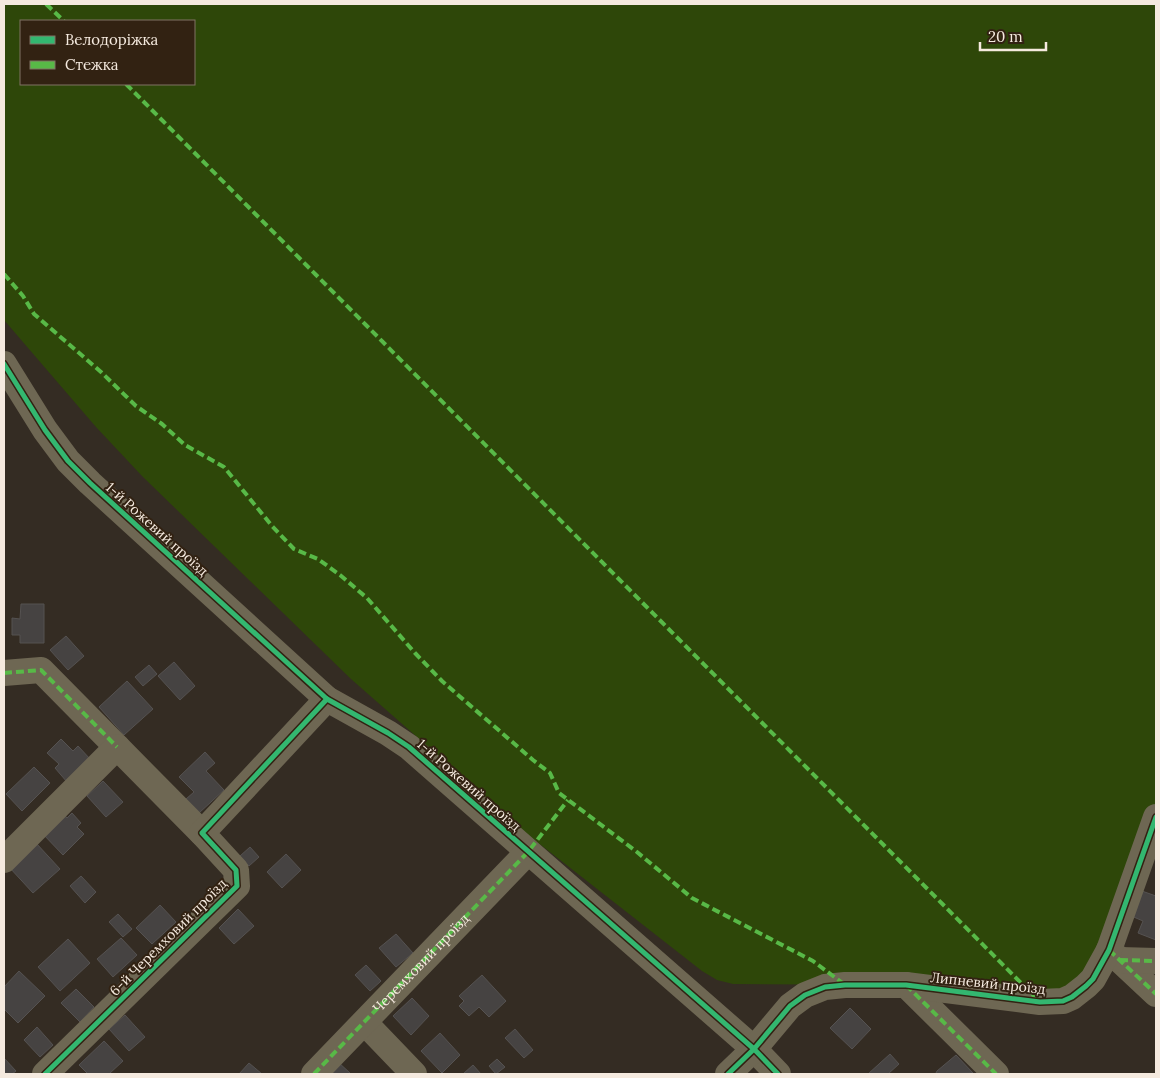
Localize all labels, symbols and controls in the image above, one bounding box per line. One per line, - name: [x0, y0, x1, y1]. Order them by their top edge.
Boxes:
- legend: [20, 20, 195, 85]
- scale bar: [980, 20, 1046, 52]
- text: 20 m: [988, 27, 1023, 46]
- text: Велодоріжка: [65, 30, 159, 49]
- text: Стежка: [65, 55, 119, 74]
- street label: 1-й Рожевий проїзд: [102, 478, 212, 580]
- street label: 1-й Рожевий проїзд: [413, 735, 525, 835]
- street label: 6-й Черемховий проїзд: [106, 875, 230, 999]
- street label: Черемховий проїзд: [369, 910, 473, 1017]
- street label: Липневий проїзд: [930, 968, 1046, 998]

